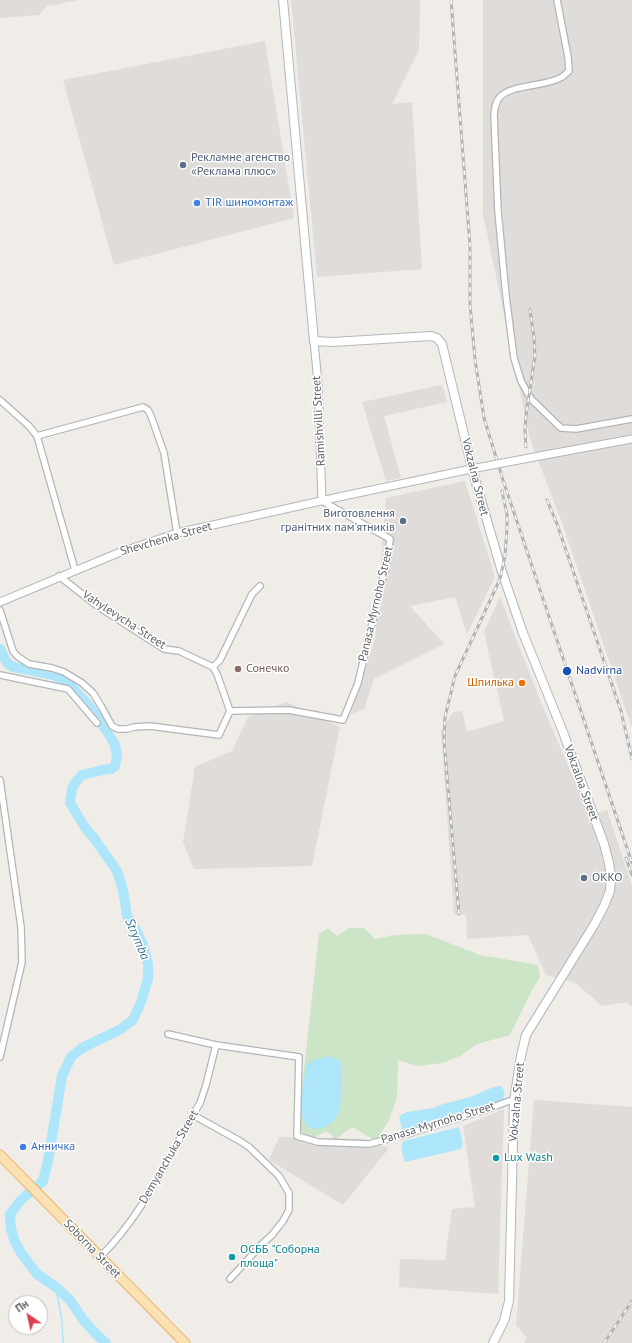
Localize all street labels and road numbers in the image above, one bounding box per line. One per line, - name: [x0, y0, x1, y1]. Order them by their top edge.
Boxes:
- street label: Ramishvilli Street: [309, 375, 329, 467]
- street label: Vokzalna Street: [458, 437, 492, 517]
- street label: Shevchenka Street: [119, 519, 213, 559]
- street label: Panasa Myrnoho Street: [356, 545, 396, 663]
- street label: Vahylevycha Street: [80, 588, 168, 652]
- street label: Vokzalna Street: [561, 743, 601, 823]
- street label: Vokzalna Street: [506, 1062, 528, 1142]
- street label: Panasa Myrnoho Street: [379, 1099, 497, 1147]
- street label: Demyanchuka Street: [136, 1108, 202, 1206]
- street label: Soborna Street: [60, 1217, 124, 1281]

